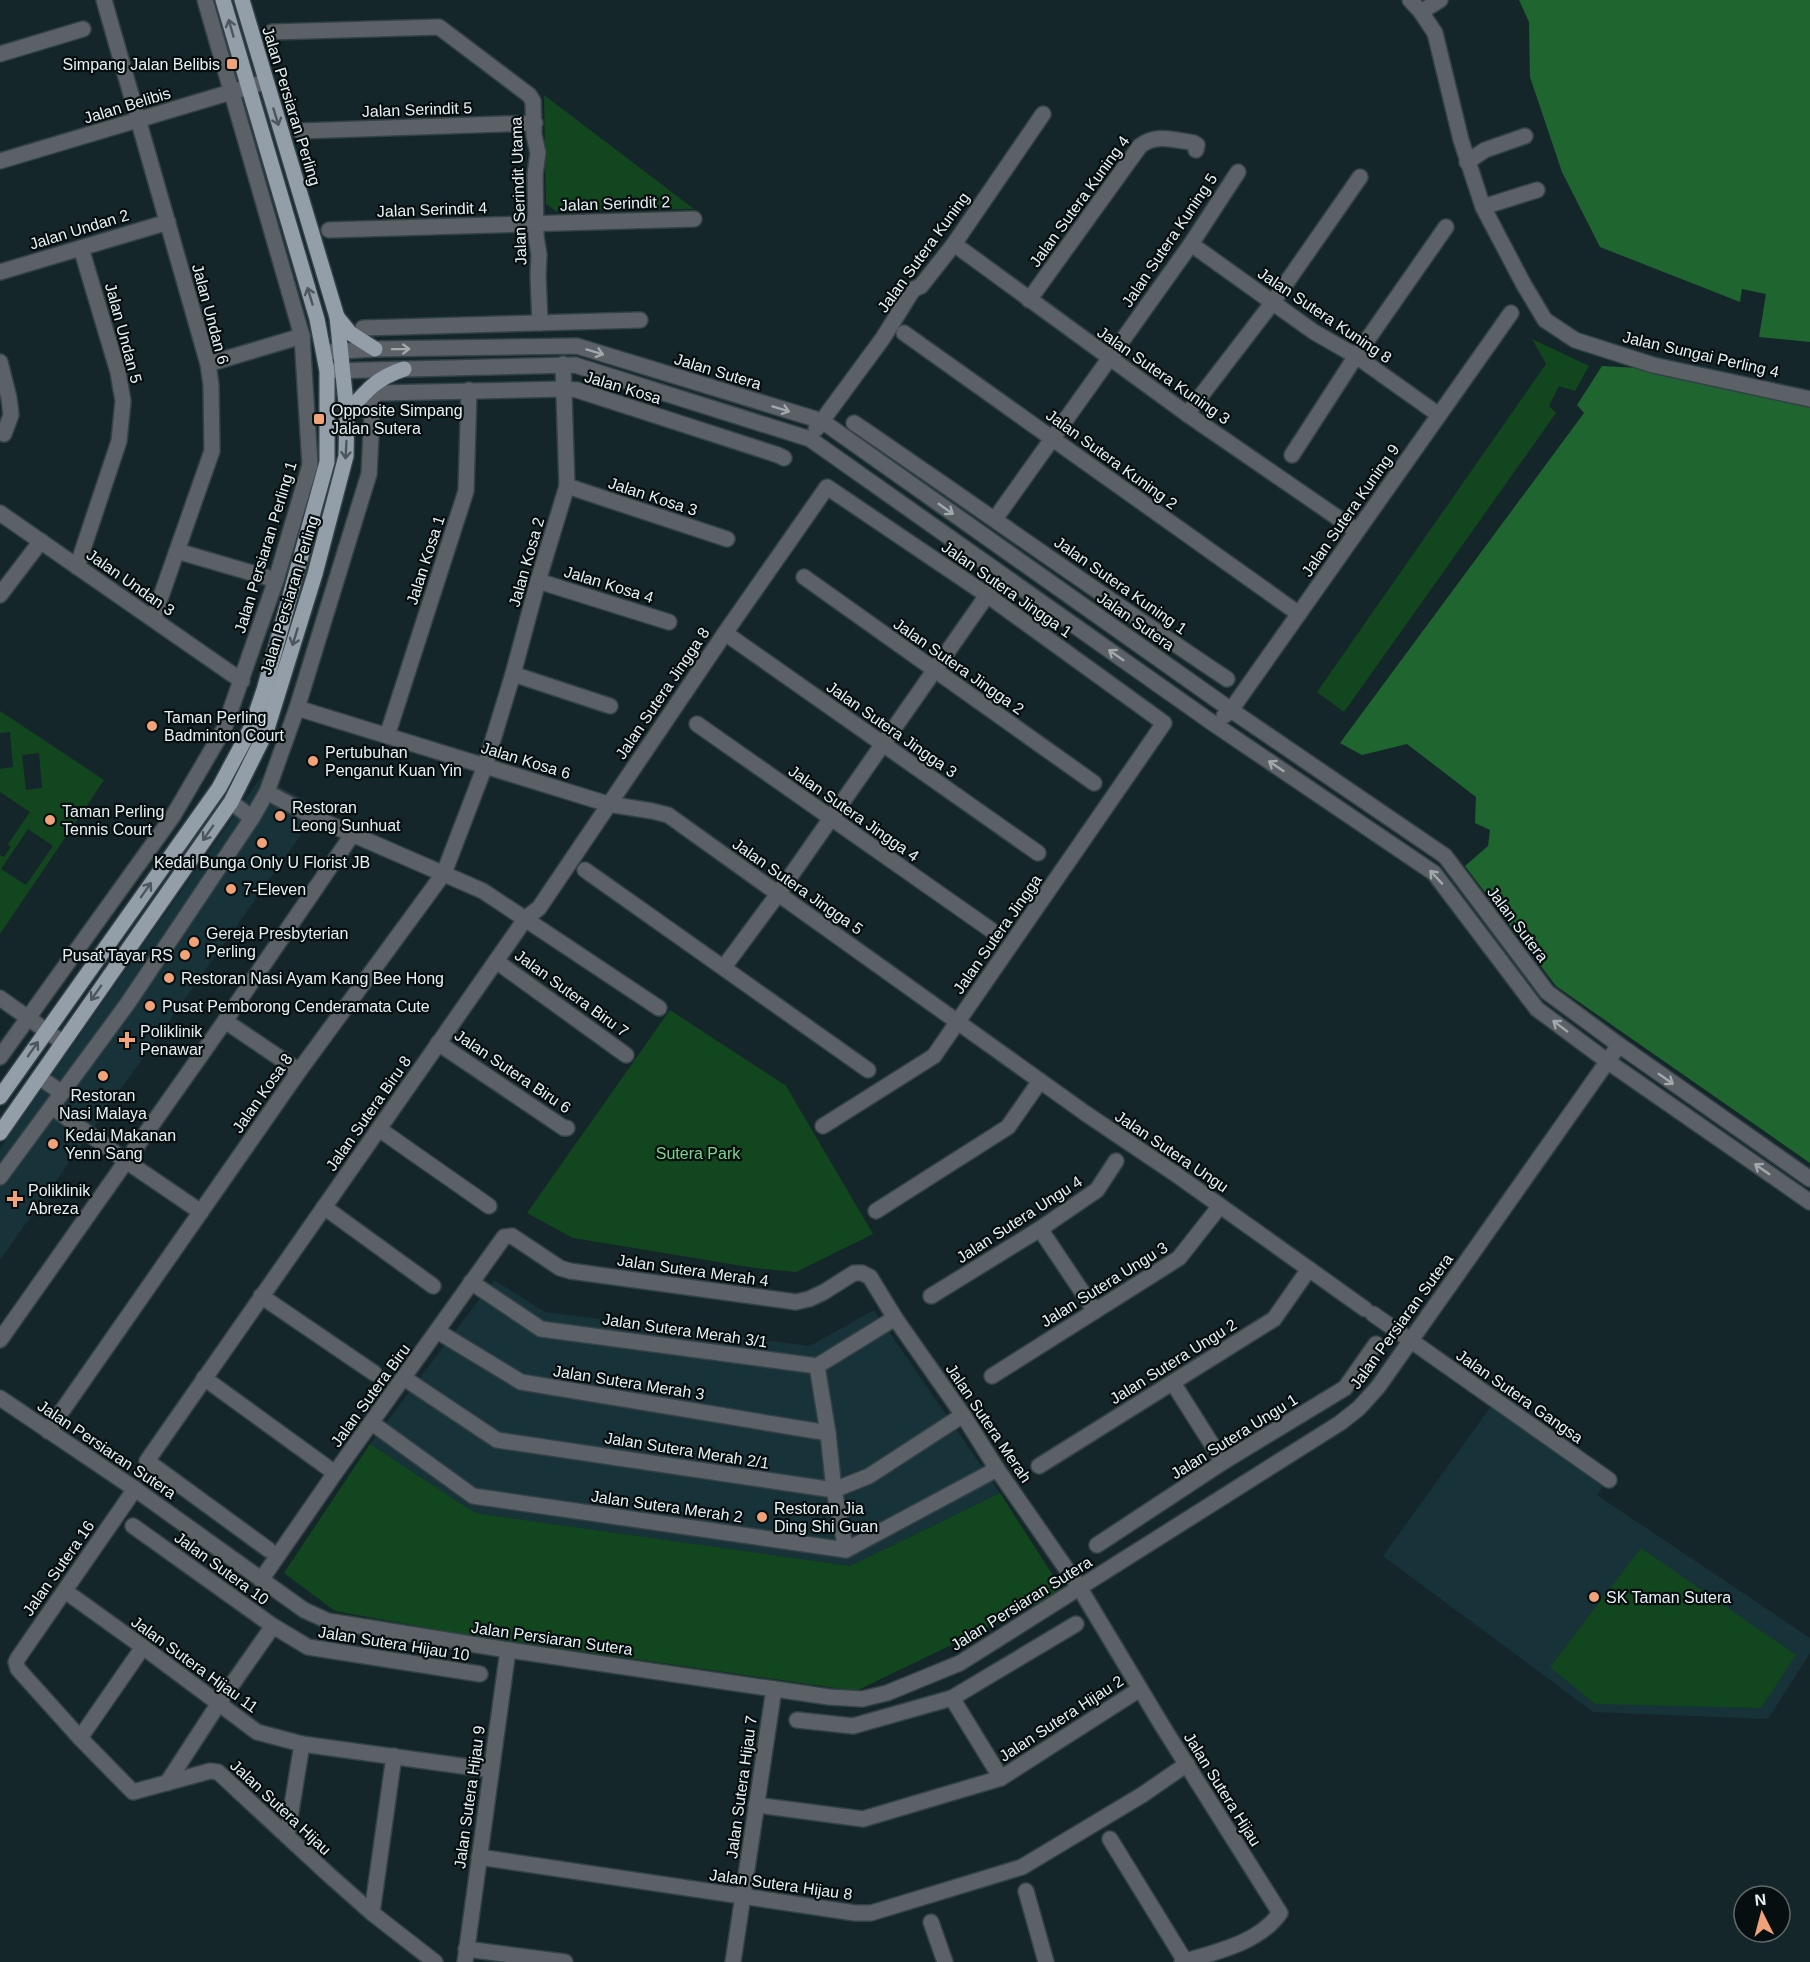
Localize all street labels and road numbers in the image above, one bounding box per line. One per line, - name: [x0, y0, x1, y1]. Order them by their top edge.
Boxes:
- street label: Jalan Persiaran Perling: [259, 25, 324, 188]
- street label: Jalan Belibis: [82, 84, 173, 127]
- street label: Jalan Serindit 5: [362, 99, 473, 120]
- street label: Jalan Serindit Utama: [507, 116, 530, 265]
- street label: Jalan Sutera Kuning 4: [1026, 133, 1133, 270]
- street label: Jalan Sutera Kuning 5: [1118, 170, 1221, 310]
- street label: Jalan Sutera Kuning: [874, 189, 973, 316]
- street label: Jalan Serindit 2: [560, 193, 671, 214]
- street label: Jalan Serindit 4: [377, 199, 488, 220]
- street label: Jalan Undan 2: [27, 206, 131, 253]
- street label: Jalan Undan 6: [189, 262, 232, 366]
- street label: Jalan Sutera Kuning 8: [1255, 264, 1395, 367]
- street label: Jalan Undan 5: [102, 281, 145, 385]
- street label: Jalan Sutera Kuning 3: [1094, 323, 1233, 428]
- street label: Jalan Sungai Perling 4: [1621, 328, 1781, 381]
- street label: Jalan Sutera: [672, 350, 763, 393]
- street label: Jalan Kosa: [583, 368, 663, 407]
- street label: Jalan Sutera Kuning 2: [1043, 406, 1180, 513]
- street label: Jalan Sutera Kuning 9: [1298, 441, 1403, 580]
- street label: Jalan Persiaran Perling 1: [230, 459, 300, 635]
- street label: Jalan Kosa 3: [606, 474, 700, 519]
- street label: Jalan Persiaran Perling: [256, 513, 322, 677]
- street label: Jalan Kosa 1: [403, 513, 448, 607]
- street label: Jalan Kosa 2: [506, 515, 547, 609]
- street label: Jalan Sutera Kuning 1: [1051, 532, 1191, 638]
- street label: Jalan Sutera Jingga 1: [938, 538, 1075, 641]
- street label: Jalan Undan 3: [84, 546, 178, 619]
- street label: Jalan Kosa 4: [562, 563, 656, 606]
- street label: Jalan Sutera: [1094, 587, 1178, 655]
- street label: Jalan Sutera Jingga 2: [890, 615, 1027, 718]
- street label: Jalan Sutera Jingga 8: [612, 624, 713, 762]
- street label: Jalan Sutera Jingga 3: [823, 678, 960, 781]
- street label: Jalan Kosa 6: [479, 739, 573, 782]
- street label: Jalan Sutera Jingga 4: [785, 762, 922, 865]
- street label: Jalan Sutera Jingga 5: [729, 835, 866, 938]
- street label: Jalan Sutera Jingga: [950, 871, 1045, 997]
- street label: Jalan Sutera: [1484, 883, 1551, 965]
- street label: Jalan Sutera Biru 7: [512, 947, 632, 1040]
- street label: Jalan Sutera Biru 6: [452, 1026, 574, 1117]
- street label: Jalan Kosa 8: [229, 1050, 296, 1136]
- street label: Jalan Sutera Biru 8: [322, 1053, 414, 1174]
- street label: Jalan Sutera Ungu: [1112, 1107, 1231, 1196]
- street label: Jalan Sutera Ungu 4: [953, 1173, 1085, 1266]
- street label: Jalan Sutera Ungu 3: [1038, 1239, 1171, 1330]
- street label: Jalan Persiaran Sutera: [1347, 1250, 1456, 1392]
- street label: Jalan Sutera Merah 4: [616, 1251, 770, 1290]
- street label: Jalan Sutera Merah 3/1: [601, 1311, 769, 1350]
- street label: Jalan Sutera Ungu 2: [1107, 1316, 1240, 1407]
- street label: Jalan Sutera Biru: [327, 1341, 413, 1450]
- street label: Jalan Sutera Gangsa: [1453, 1346, 1586, 1447]
- street label: Jalan Sutera Merah: [942, 1361, 1035, 1486]
- street label: Jalan Sutera Merah 3: [552, 1362, 706, 1403]
- street label: Jalan Sutera Ungu 1: [1168, 1391, 1301, 1482]
- street label: Jalan Persiaran Sutera: [34, 1397, 179, 1502]
- street label: Jalan Sutera Merah 2/1: [603, 1429, 770, 1472]
- street label: Jalan Sutera Merah 2: [590, 1487, 744, 1526]
- street label: Jalan Sutera 16: [19, 1517, 98, 1619]
- street label: Jalan Sutera 10: [171, 1529, 272, 1608]
- street label: Jalan Persiaran Sutera: [948, 1553, 1095, 1654]
- street label: Jalan Sutera Hijau 11: [128, 1613, 261, 1716]
- street label: Jalan Persiaran Sutera: [470, 1619, 634, 1658]
- street label: Jalan Sutera Hijau 10: [317, 1623, 471, 1664]
- street label: Jalan Sutera Hijau 2: [996, 1672, 1126, 1765]
- street label: Jalan Sutera Hijau 7: [723, 1714, 760, 1860]
- street label: Jalan Sutera Hijau 9: [451, 1724, 488, 1870]
- street label: Jalan Sutera Hijau: [1181, 1729, 1264, 1849]
- street label: Jalan Sutera Hijau: [227, 1757, 334, 1858]
- street label: Jalan Sutera Hijau 8: [708, 1866, 854, 1903]

